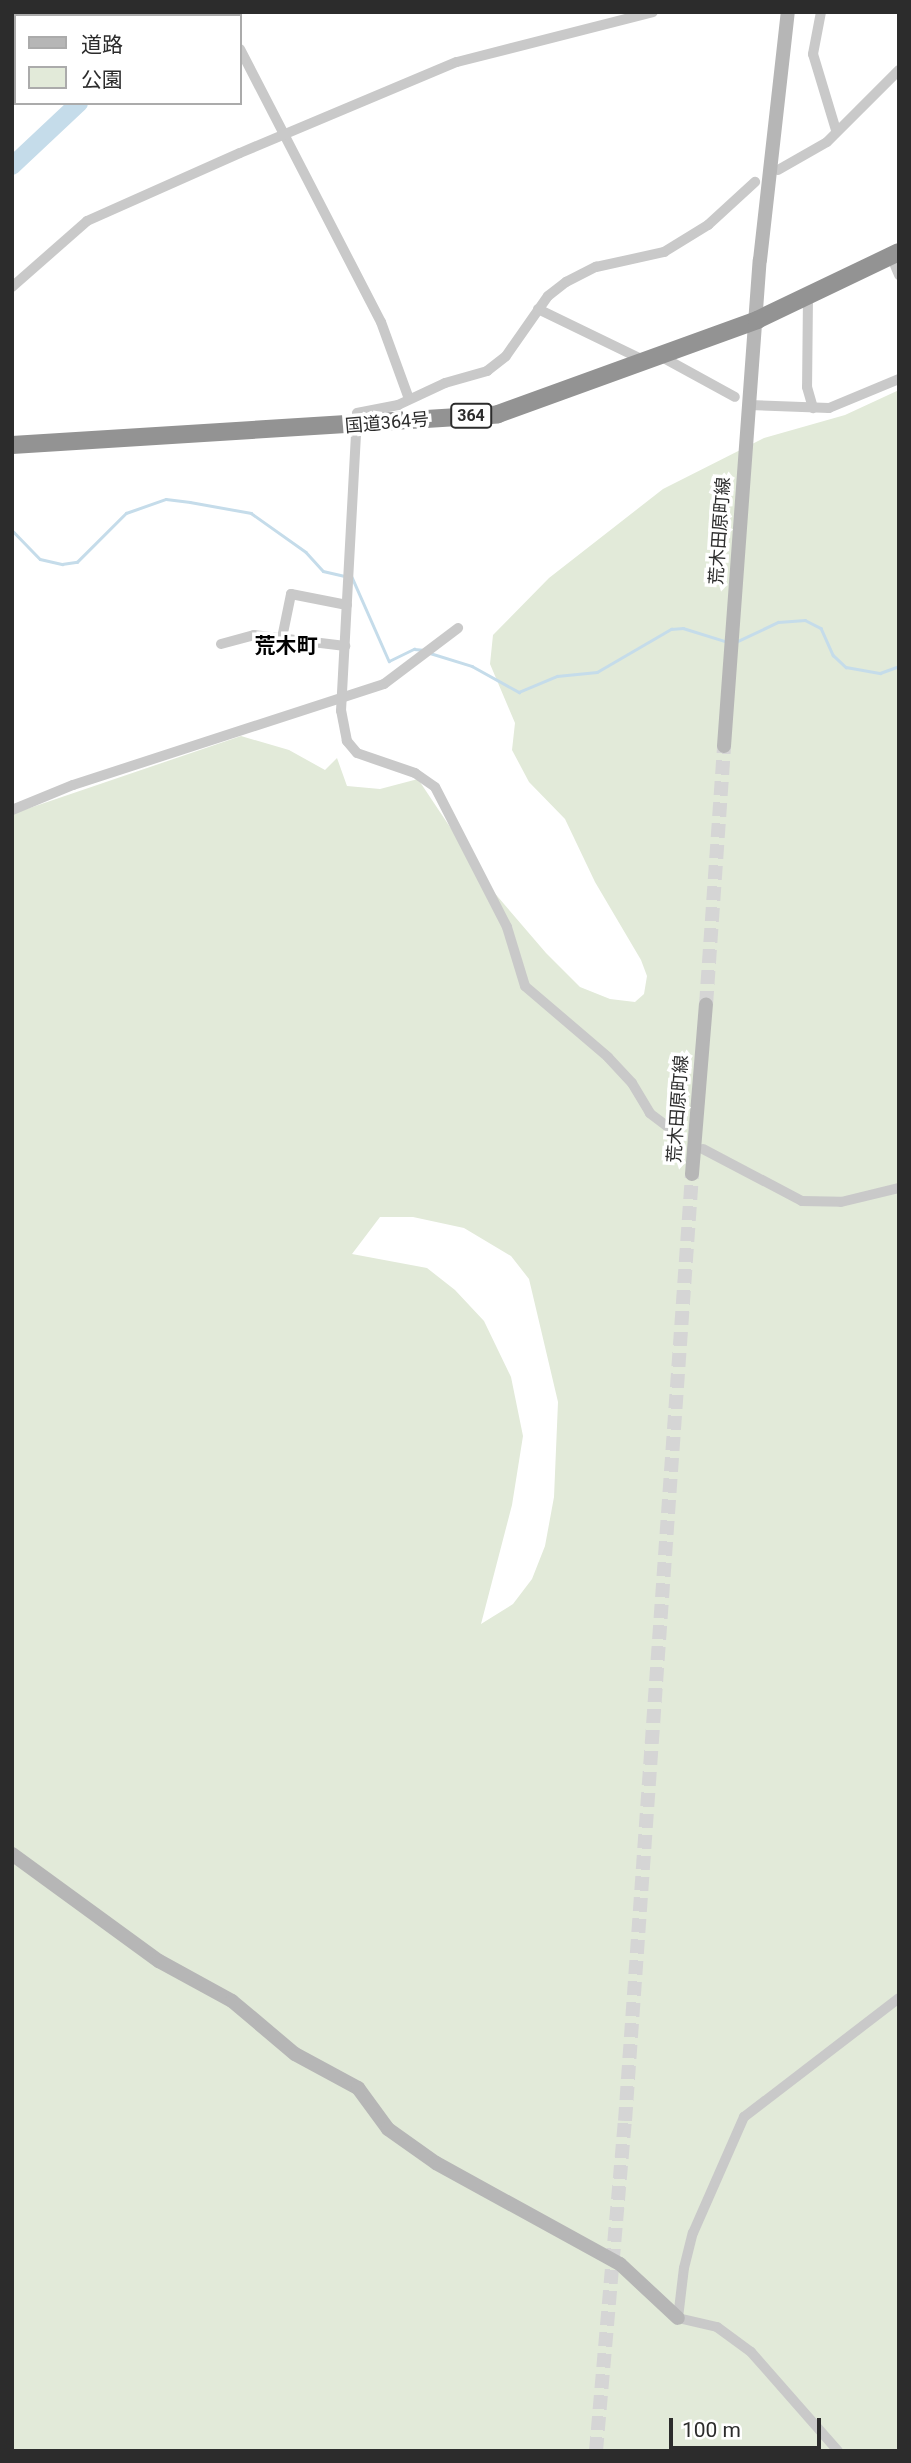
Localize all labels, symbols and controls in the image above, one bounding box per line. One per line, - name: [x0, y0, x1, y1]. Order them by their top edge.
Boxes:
- legend: [14, 14, 242, 105]
- text: 道路: [81, 33, 123, 57]
- text: 公園: [81, 68, 123, 92]
- road number: 364: [450, 404, 492, 428]
- street label: 国道364号: [344, 409, 430, 437]
- street label: 荒木田原町線: [705, 476, 735, 586]
- district label: 荒木町: [255, 633, 317, 659]
- street label: 荒木田原町線: [663, 1054, 693, 1164]
- scale bar: [673, 2404, 825, 2448]
- text: 100 m: [682, 2418, 741, 2442]

